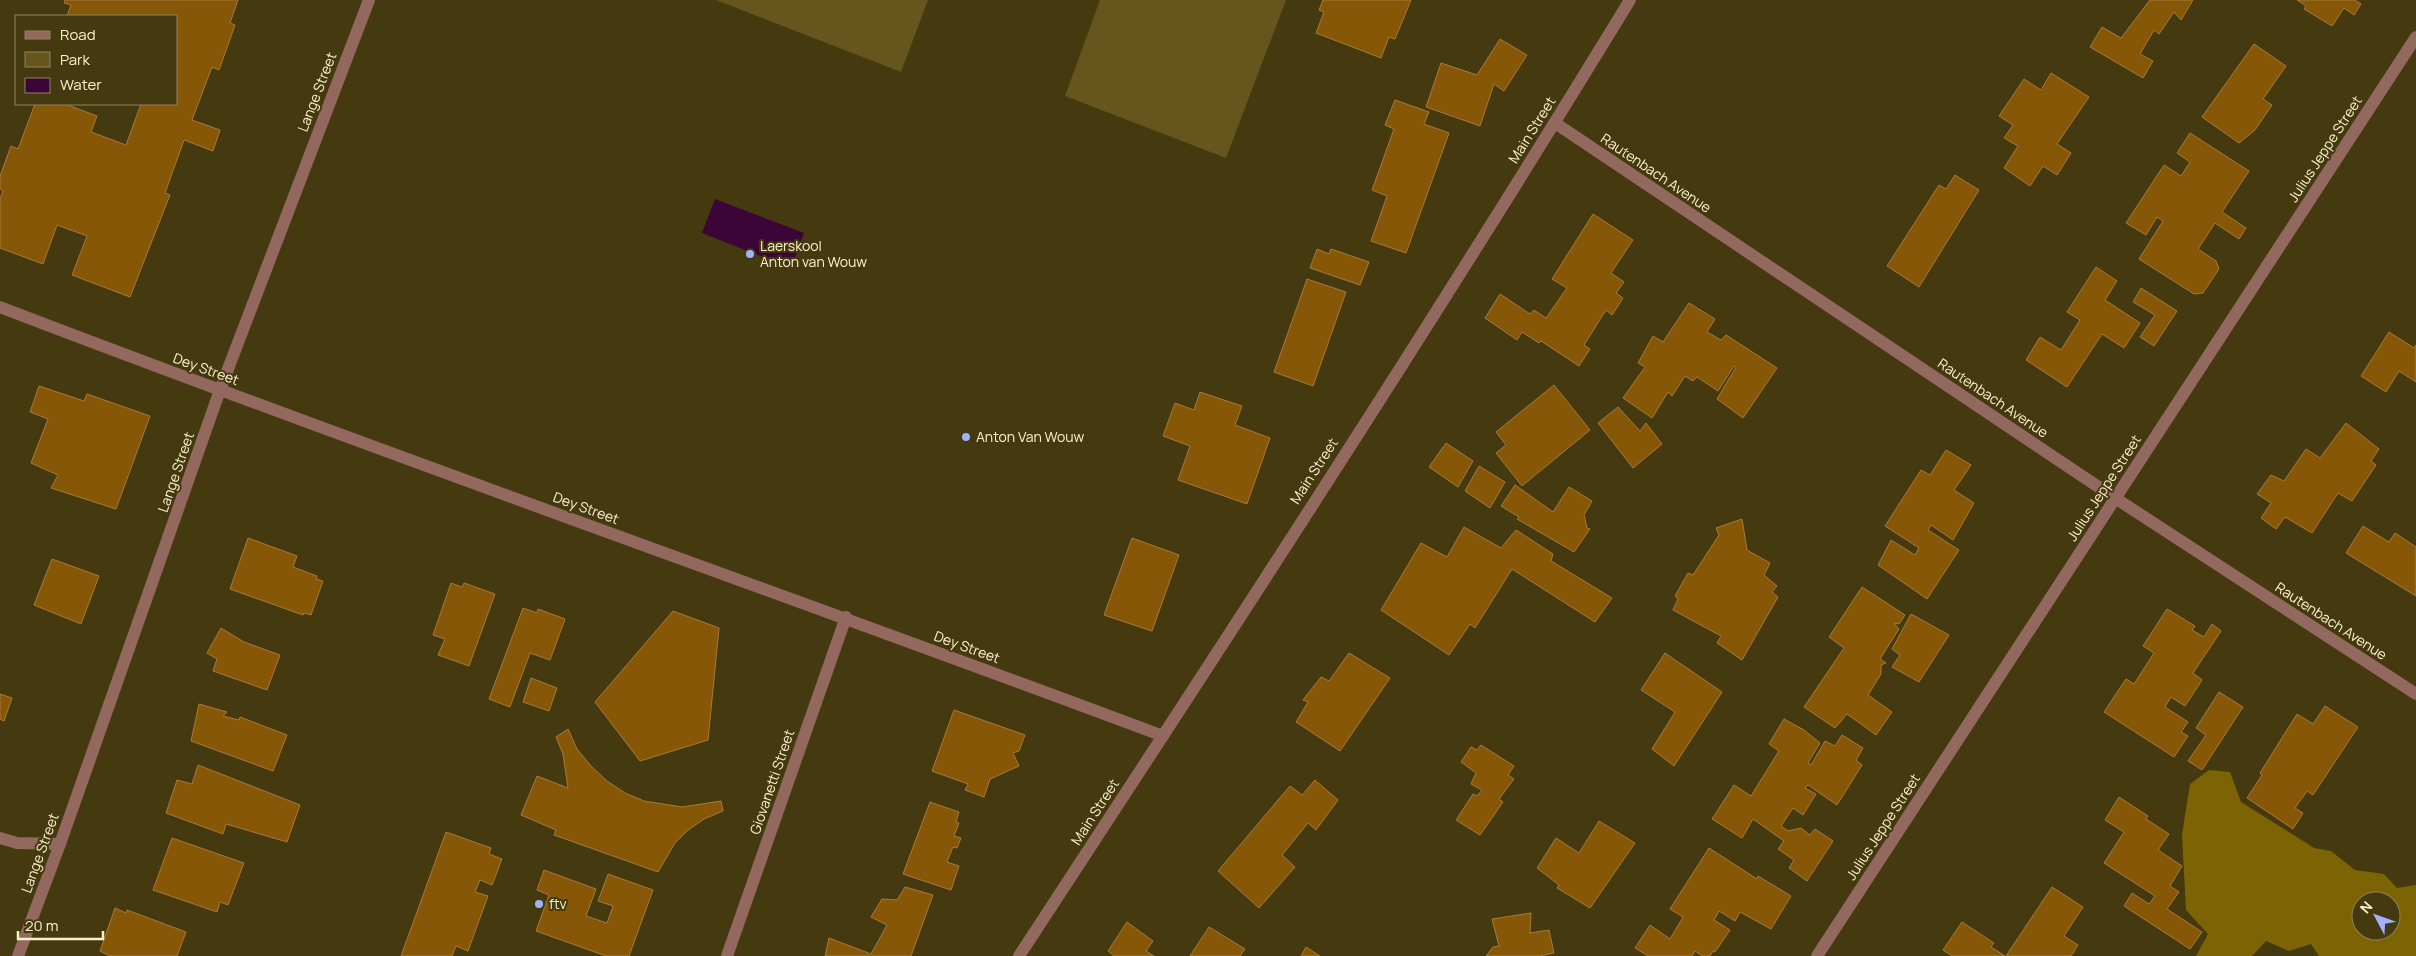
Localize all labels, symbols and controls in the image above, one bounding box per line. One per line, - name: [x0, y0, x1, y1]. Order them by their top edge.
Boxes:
- legend: [15, 15, 178, 105]
- text: Road: [60, 24, 96, 45]
- text: Park: [60, 49, 90, 70]
- street label: Lange Street: [293, 49, 341, 134]
- text: Water: [60, 74, 102, 95]
- street label: Julius Jeppe Street: [2283, 92, 2366, 205]
- street label: Main Street: [1504, 93, 1560, 167]
- street label: Rautenbach Avenue: [1597, 129, 1715, 217]
- place label: Laerskool Anton van Wouw: [760, 236, 867, 271]
- marker: Laerskool Anton van Wouw: [744, 248, 756, 260]
- street label: Dey Street: [171, 348, 242, 389]
- street label: Rautenbach Avenue: [1934, 354, 2052, 442]
- place label: Anton Van Wouw: [976, 427, 1084, 446]
- street label: Lange Street: [153, 429, 198, 514]
- marker: Anton Van Wouw: [960, 431, 972, 443]
- street label: Julius Jeppe Street: [2062, 431, 2145, 544]
- street label: Main Street: [1285, 434, 1342, 507]
- street label: Dey Street: [551, 487, 622, 528]
- street label: Rautenbach Avenue: [2272, 577, 2391, 664]
- street label: Dey Street: [932, 626, 1003, 667]
- street label: Giovanetti Street: [745, 727, 798, 837]
- street label: Julius Jeppe Street: [1841, 770, 1924, 883]
- street label: Main Street: [1066, 775, 1123, 848]
- street label: Lange Street: [16, 810, 63, 895]
- north arrow: [2351, 891, 2401, 941]
- place label: ftv: [549, 894, 567, 913]
- text: N: [2355, 897, 2376, 917]
- marker: ftv: [533, 898, 545, 910]
- scale bar: [18, 908, 102, 940]
- text: 20 m: [25, 915, 58, 936]

